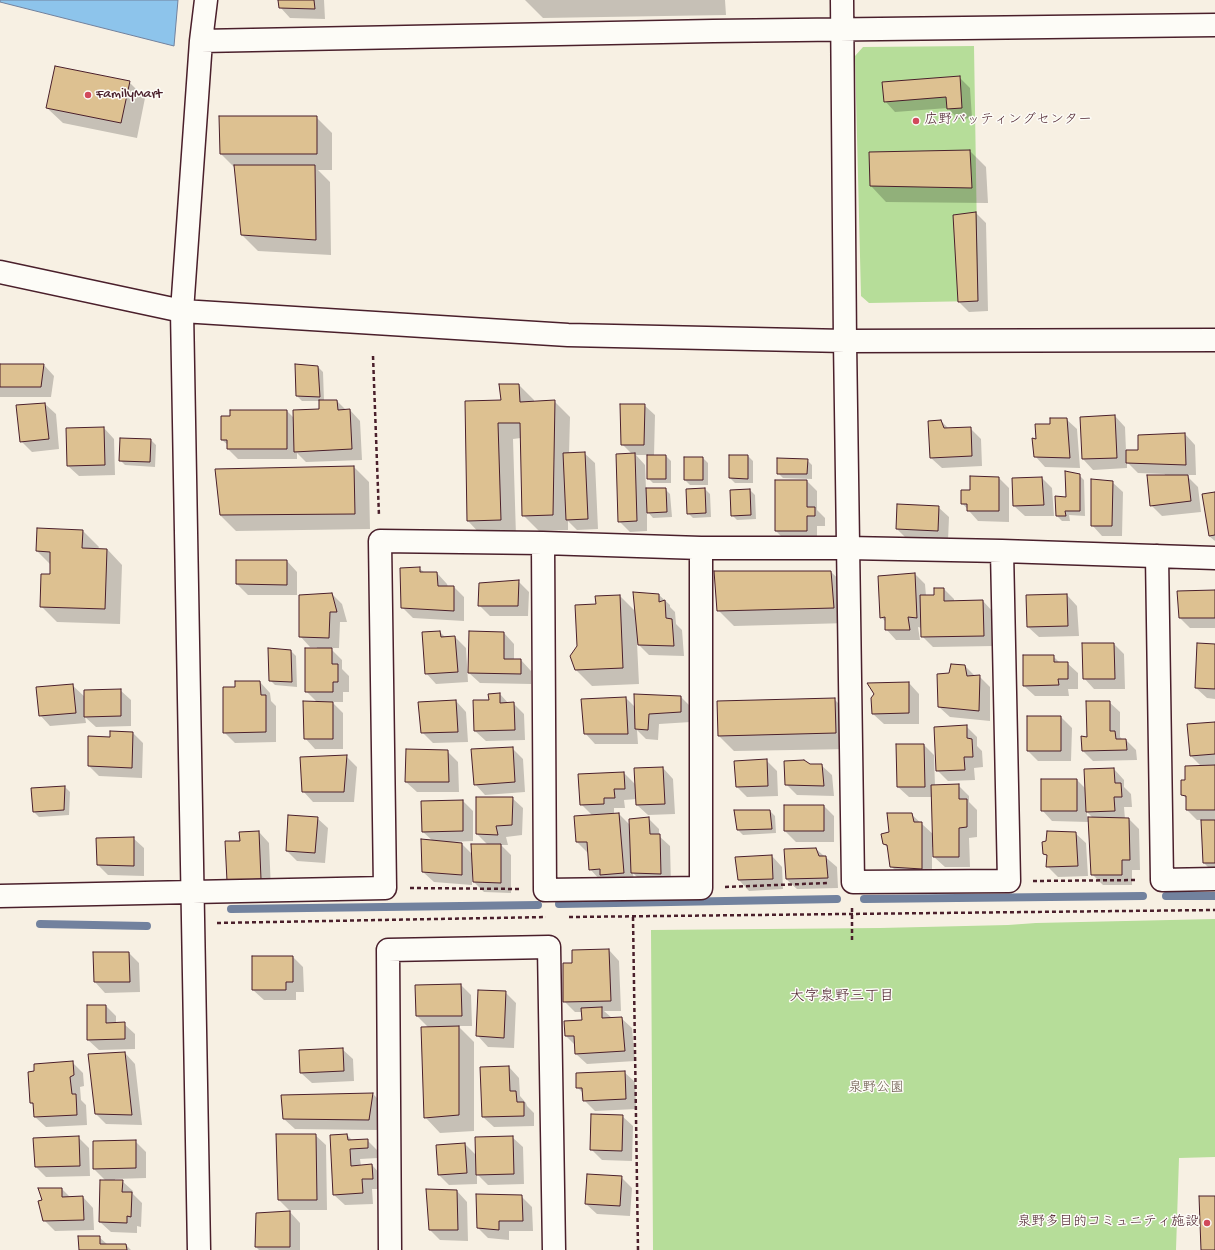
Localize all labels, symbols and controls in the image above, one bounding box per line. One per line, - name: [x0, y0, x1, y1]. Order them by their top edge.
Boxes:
- place label: FamilyMart: [96, 87, 162, 103]
- marker: FamilyMart: [83, 90, 93, 100]
- place label: 広野バッティングセンター: [924, 113, 1092, 129]
- marker: 広野バッティングセンター: [911, 116, 921, 126]
- district label: 大字泉野三丁目: [790, 989, 894, 1007]
- park label: 泉野公園: [848, 1081, 904, 1097]
- place label: 泉野多目的コミュニティ施設: [1017, 1215, 1199, 1231]
- marker: 泉野多目的コミュニティ施設: [1202, 1218, 1212, 1228]

